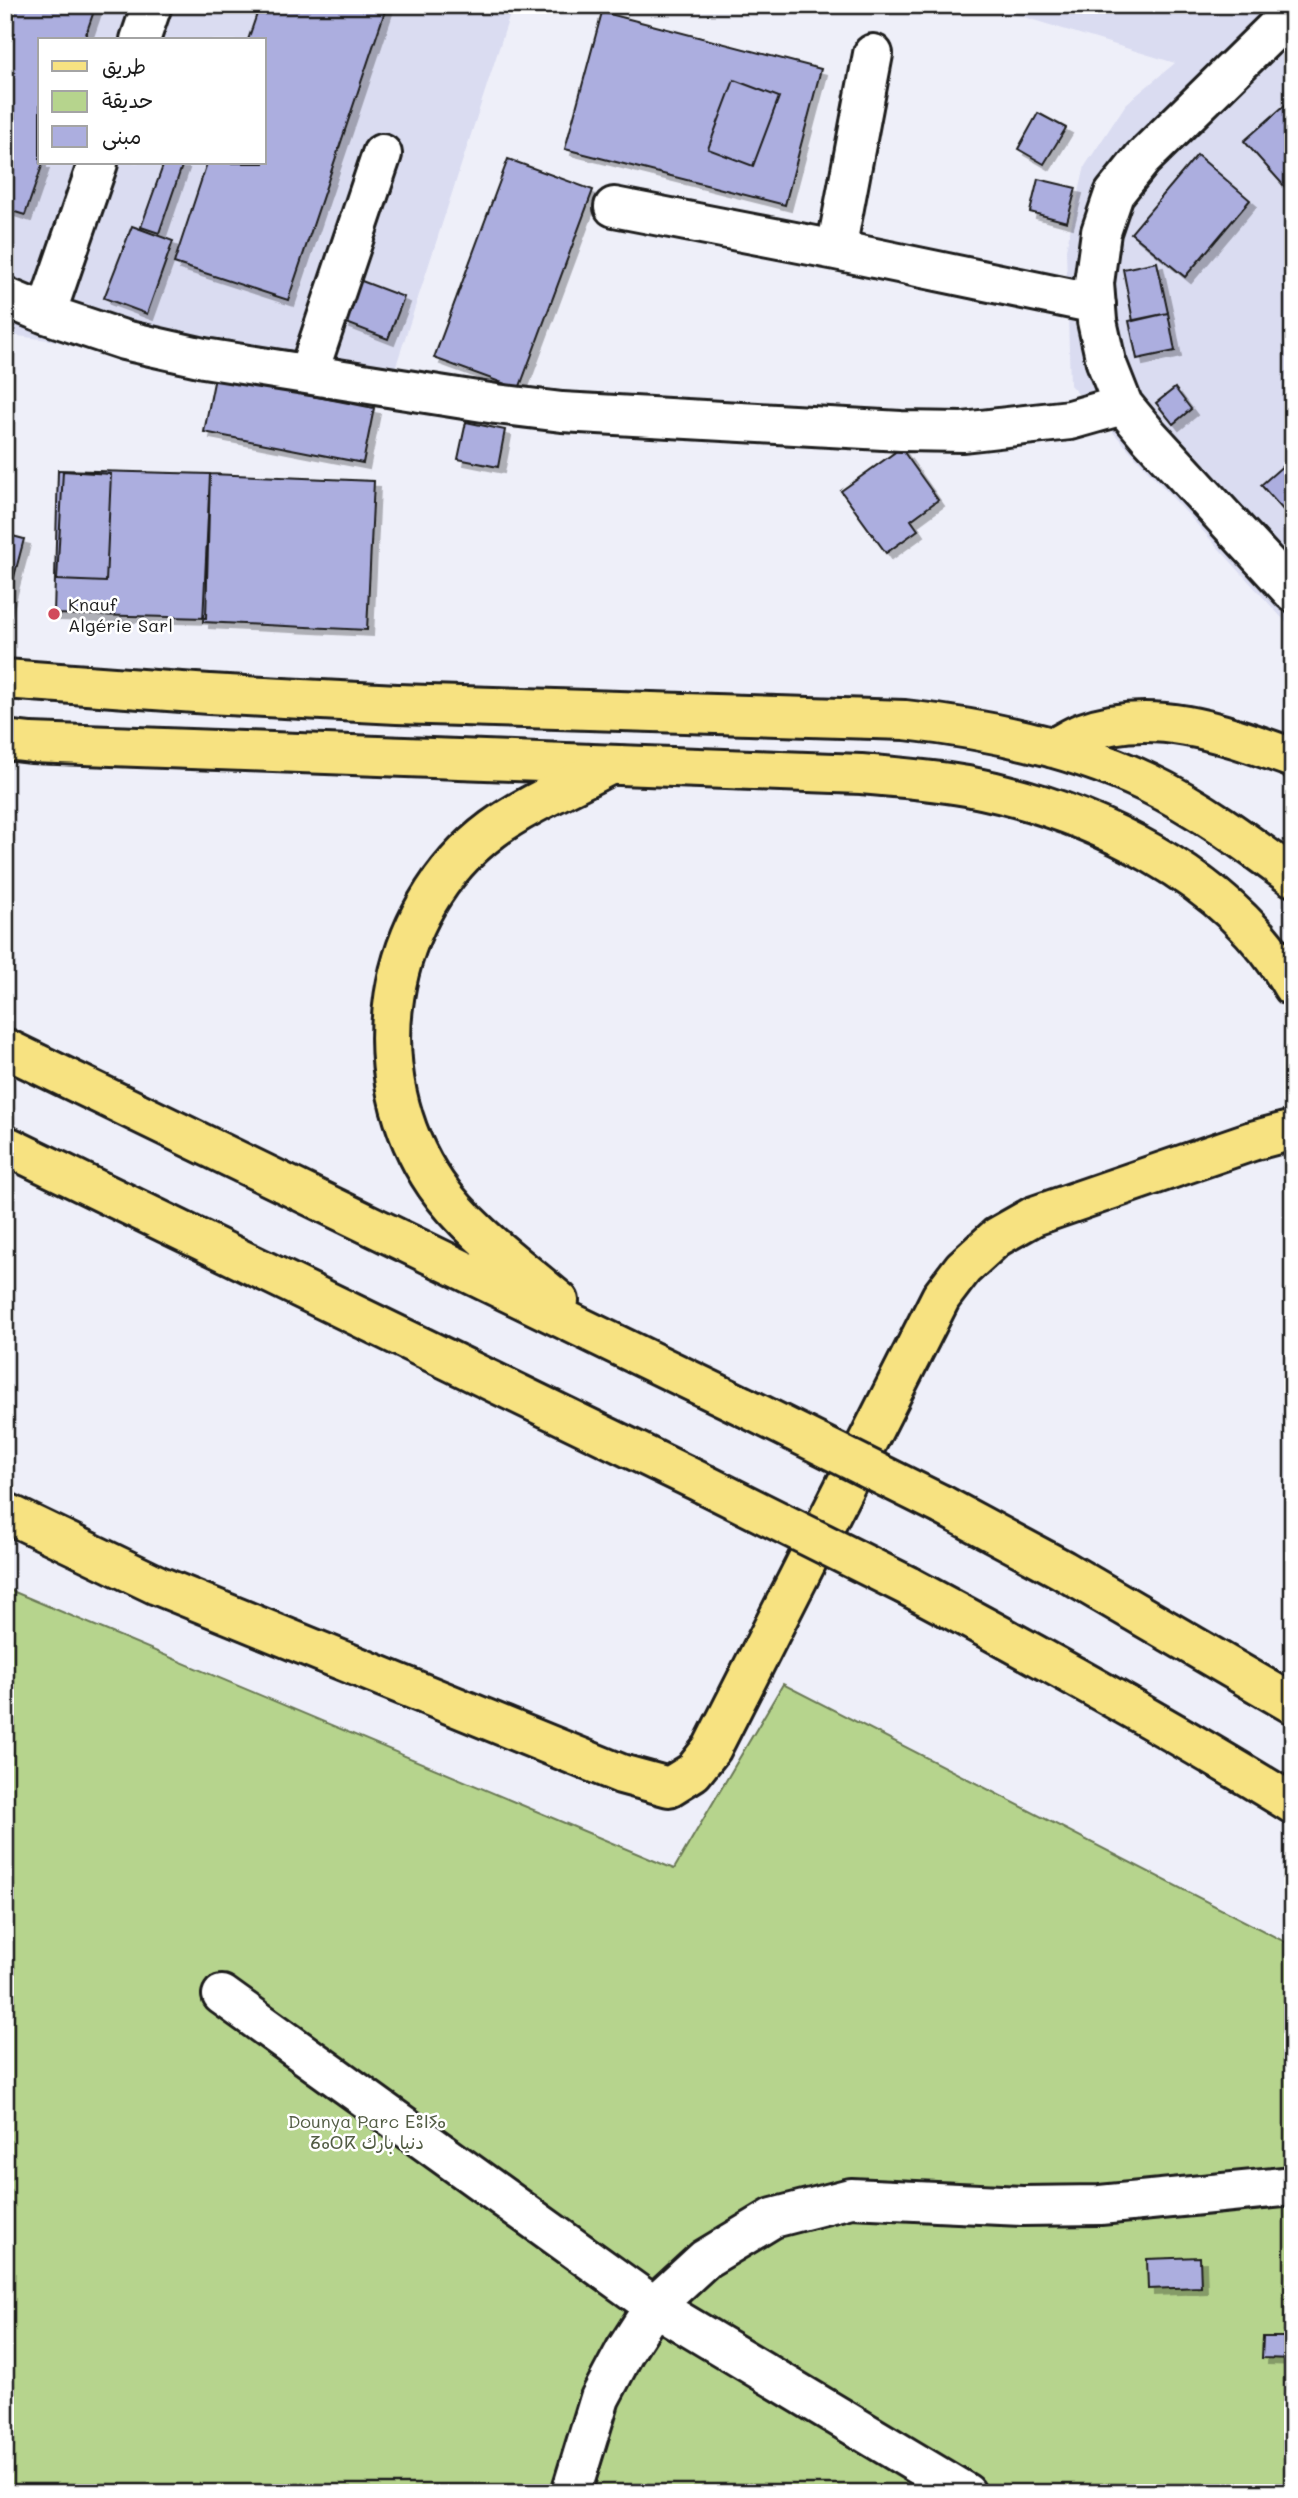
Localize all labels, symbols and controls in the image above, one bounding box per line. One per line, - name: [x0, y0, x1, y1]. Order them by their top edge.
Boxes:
- legend: [38, 38, 266, 164]
- text: طريق: [102, 52, 146, 79]
- text: حديقة: [102, 86, 153, 113]
- text: مبنى: [102, 122, 141, 151]
- place label: Knauf Algérie Sarl: [68, 592, 173, 637]
- marker: Knauf Algérie Sarl: [46, 606, 62, 622]
- park label: Dounya Parc ⴹⵓⵏⵢⴰ ⵒⴰⵔⴽ دنيا بارك: [288, 2109, 446, 2154]

